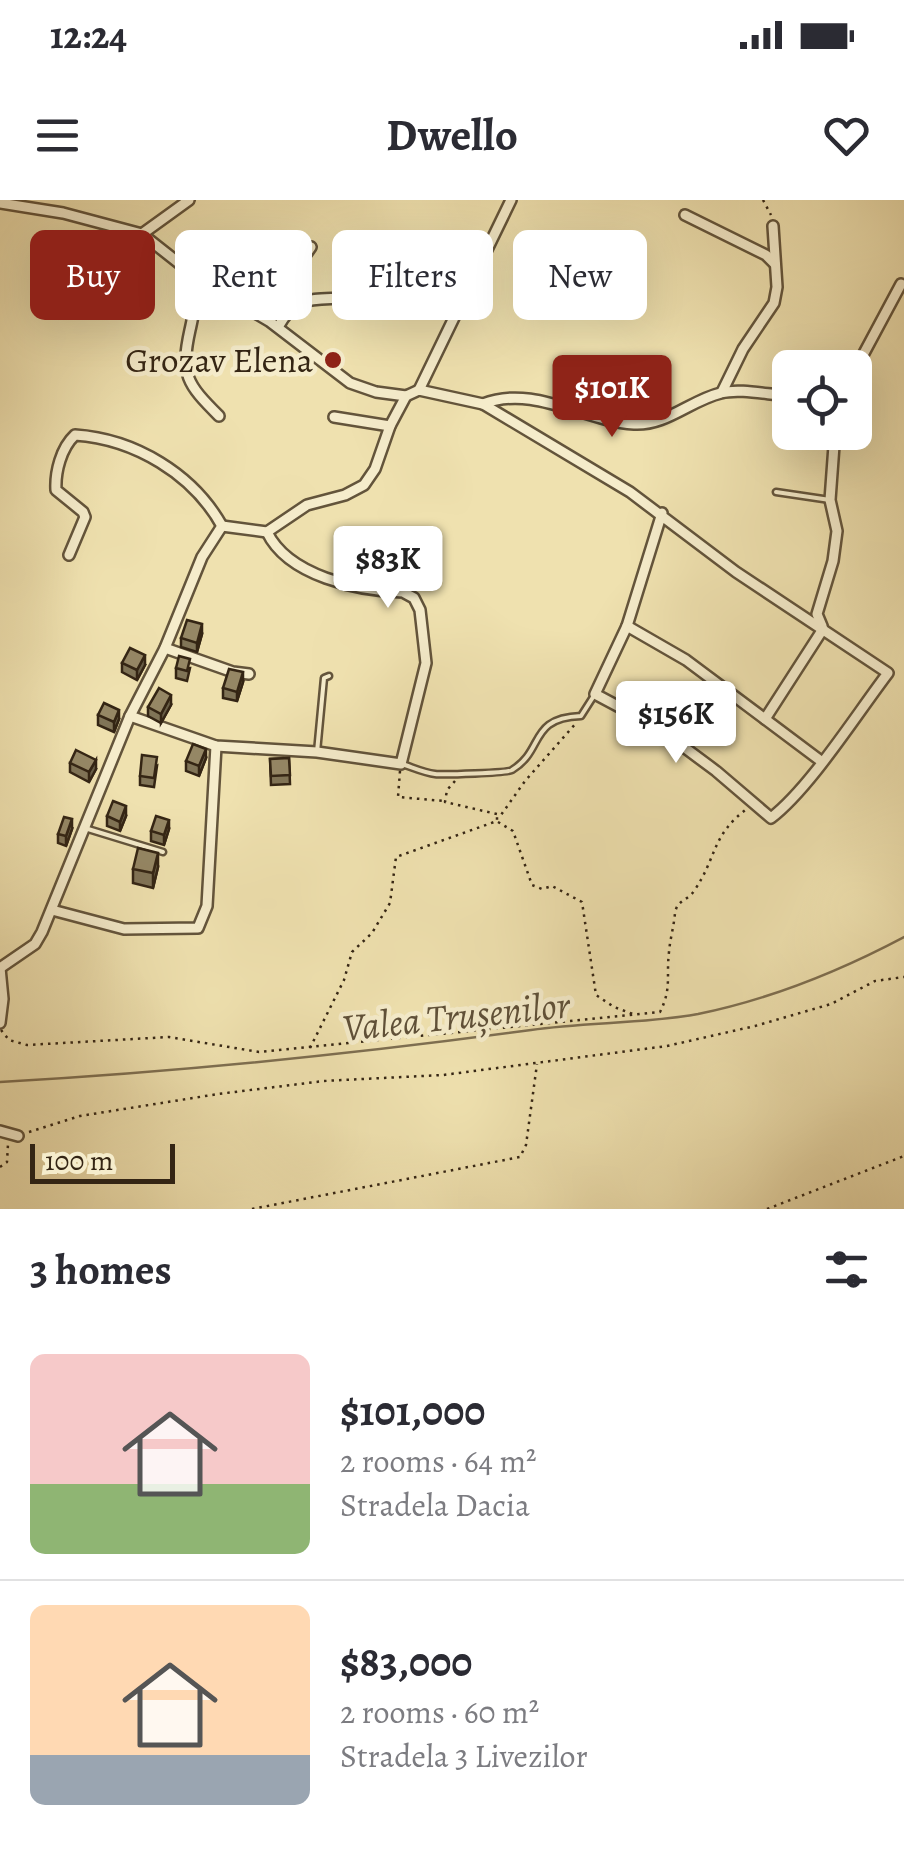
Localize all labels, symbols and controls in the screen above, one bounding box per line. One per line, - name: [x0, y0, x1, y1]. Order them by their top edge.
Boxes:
- text: 12:24: [50, 9, 127, 61]
- text: Dwello: [386, 104, 518, 166]
- icon: menu: [30, 108, 85, 163]
- icon: heart: [819, 108, 874, 163]
- chip: Buy: [30, 230, 155, 320]
- chip: Rent: [175, 230, 312, 320]
- chip: Filters: [332, 230, 493, 320]
- chip: New: [513, 230, 647, 320]
- place label: Grozav Elena: [125, 336, 314, 384]
- marker: Grozav Elena: [322, 349, 344, 371]
- map controls: [772, 350, 872, 450]
- button: locate: [772, 350, 872, 450]
- pin: $101K: [542, 355, 682, 440]
- text: $101K: [575, 365, 649, 409]
- pin: $83K: [329, 526, 447, 611]
- text: $83K: [355, 536, 421, 580]
- pin: $156K: [606, 681, 746, 766]
- text: $156K: [638, 691, 714, 735]
- water label: Valea Trușenilor: [340, 978, 574, 1054]
- scale bar: [30, 1139, 175, 1184]
- text: 100 m: [45, 1142, 113, 1180]
- text: 3 homes: [30, 1241, 172, 1298]
- icon: filters: [819, 1242, 874, 1297]
- text: $101,000: [340, 1382, 485, 1439]
- icon: home: [110, 1394, 230, 1514]
- text: 2 rooms · 64 m²: [340, 1439, 537, 1483]
- text: Stradela Dacia: [340, 1483, 530, 1527]
- text: $83,000: [340, 1633, 472, 1690]
- icon: home: [110, 1645, 230, 1765]
- text: 2 rooms · 60 m²: [340, 1690, 539, 1734]
- text: Stradela 3 Livezilor: [340, 1734, 588, 1778]

